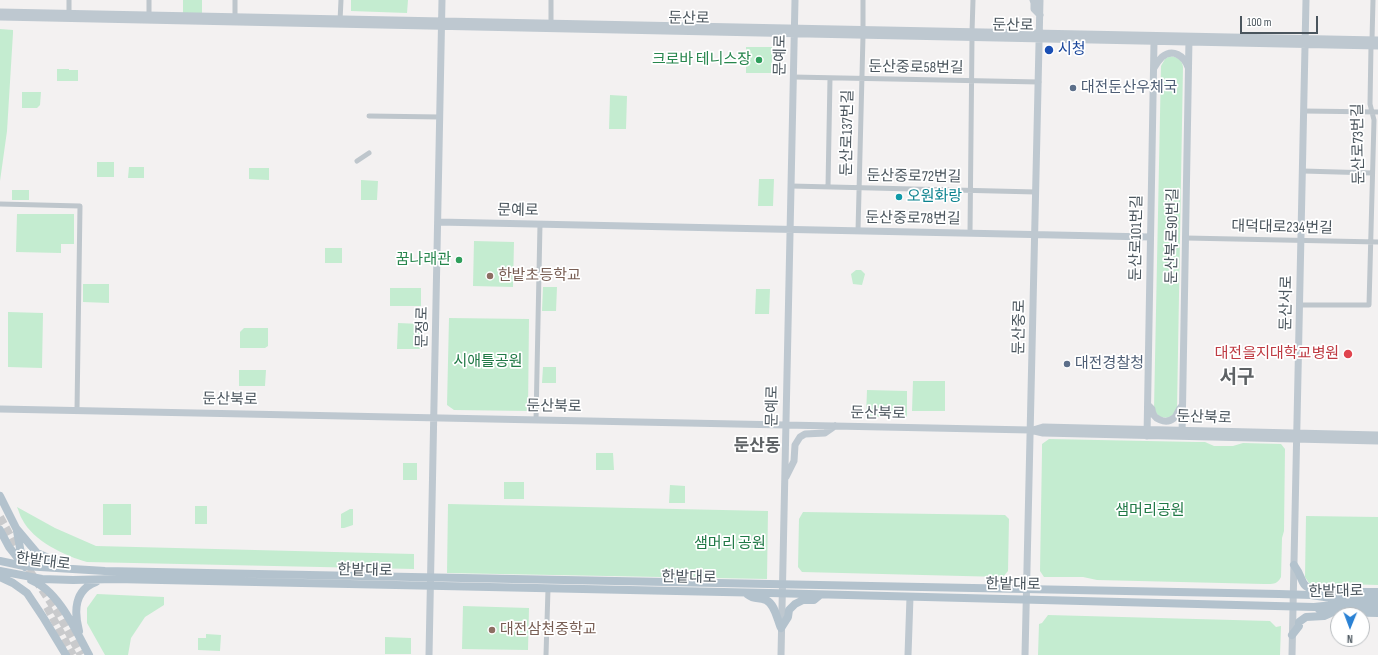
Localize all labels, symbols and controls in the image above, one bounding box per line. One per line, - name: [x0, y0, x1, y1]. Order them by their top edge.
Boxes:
- scale bar: [1242, 8, 1320, 34]
- street label: 둔산로: [668, 10, 710, 28]
- text: 100 m: [1247, 15, 1272, 30]
- street label: 둔산로: [992, 17, 1034, 35]
- street label: 문예로: [772, 34, 790, 76]
- place label: 시청: [1058, 41, 1086, 59]
- marker: 시청: [1043, 44, 1055, 56]
- place label: 크로바 테니스장: [652, 51, 751, 69]
- marker: 크로바 테니스장: [754, 55, 764, 65]
- street label: 둔산중로58번길: [868, 58, 964, 78]
- place label: 대전둔산우체국: [1081, 79, 1178, 97]
- marker: 대전둔산우체국: [1068, 83, 1078, 93]
- street label: 둔산로137번길: [838, 90, 858, 176]
- street label: 둔산로73번길: [1349, 103, 1369, 185]
- street label: 둔산중로72번길: [866, 167, 962, 187]
- place label: 오원화랑: [907, 188, 962, 206]
- street label: 둔산북로90번길: [1163, 188, 1183, 284]
- marker: 오원화랑: [894, 192, 904, 202]
- street label: 둔산로101번길: [1127, 195, 1147, 281]
- street label: 문예로: [497, 202, 539, 220]
- street label: 둔산중로78번길: [865, 209, 961, 229]
- street label: 대덕대로234번길: [1231, 218, 1333, 238]
- place label: 꿈나래관: [396, 251, 451, 269]
- marker: 꿈나래관: [454, 255, 464, 265]
- place label: 한밭초등학교: [498, 267, 581, 285]
- marker: 한밭초등학교: [485, 271, 495, 281]
- street label: 둔산서로: [1278, 275, 1296, 331]
- street label: 둔산중로: [1011, 299, 1029, 355]
- street label: 문정로: [414, 306, 432, 348]
- place label: 대전을지대학교병원: [1215, 345, 1339, 363]
- marker: 대전을지대학교병원: [1342, 348, 1354, 360]
- park label: 시애틀공원: [454, 353, 522, 371]
- place label: 대전경찰청: [1075, 355, 1144, 373]
- marker: 대전경찰청: [1062, 359, 1072, 369]
- district label: 서구: [1220, 367, 1254, 389]
- street label: 문예로: [764, 385, 782, 427]
- street label: 둔산북로: [202, 391, 258, 409]
- street label: 둔산북로: [526, 398, 582, 416]
- street label: 둔산북로: [850, 405, 906, 423]
- street label: 둔산북로: [1176, 408, 1232, 428]
- district label: 둔산동: [734, 437, 780, 457]
- park label: 샘머리공원: [1116, 502, 1184, 520]
- park label: 샘머리 공원: [694, 535, 766, 553]
- street label: 한밭대로: [15, 550, 71, 574]
- street label: 한밭대로: [337, 562, 393, 580]
- street label: 한밭대로: [661, 569, 717, 587]
- street label: 한밭대로: [985, 576, 1041, 594]
- street label: 한밭대로: [1308, 583, 1364, 601]
- north arrow: [1330, 607, 1370, 647]
- place label: 대전삼천중학교: [500, 621, 597, 639]
- marker: 대전삼천중학교: [487, 625, 497, 635]
- text: N: [1347, 632, 1353, 645]

